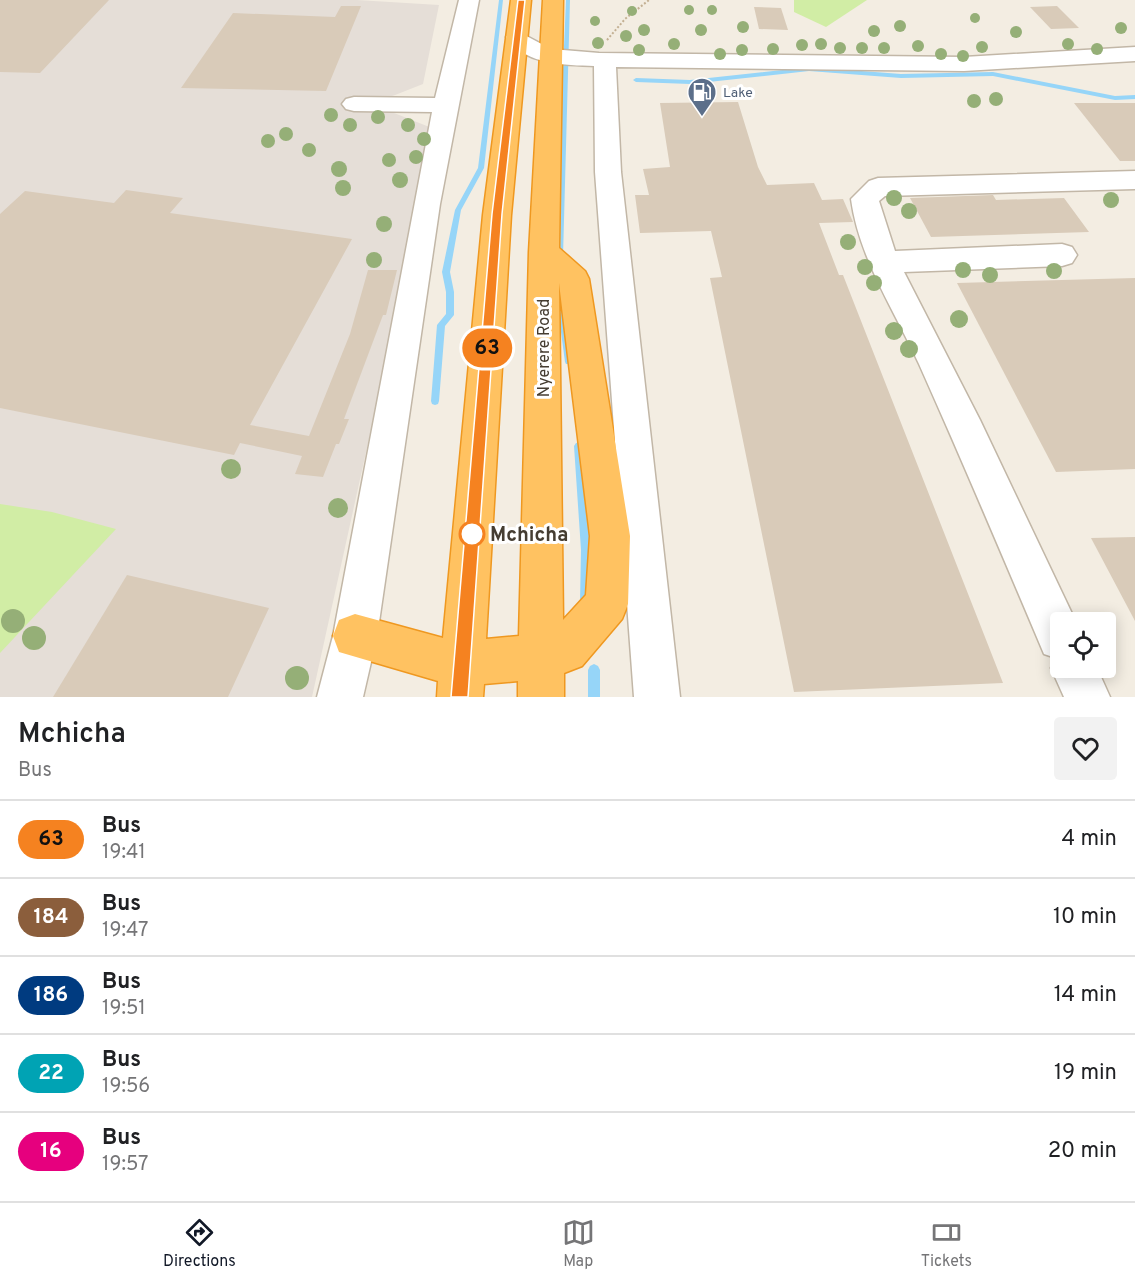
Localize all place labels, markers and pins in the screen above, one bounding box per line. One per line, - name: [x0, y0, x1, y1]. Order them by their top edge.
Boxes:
- fuel station icon: Lake: [686, 76, 718, 118]
- place label: Lake: [723, 85, 753, 102]
- marker: Mchicha: [459, 521, 485, 547]
- place label: Mchicha: [490, 523, 568, 549]

